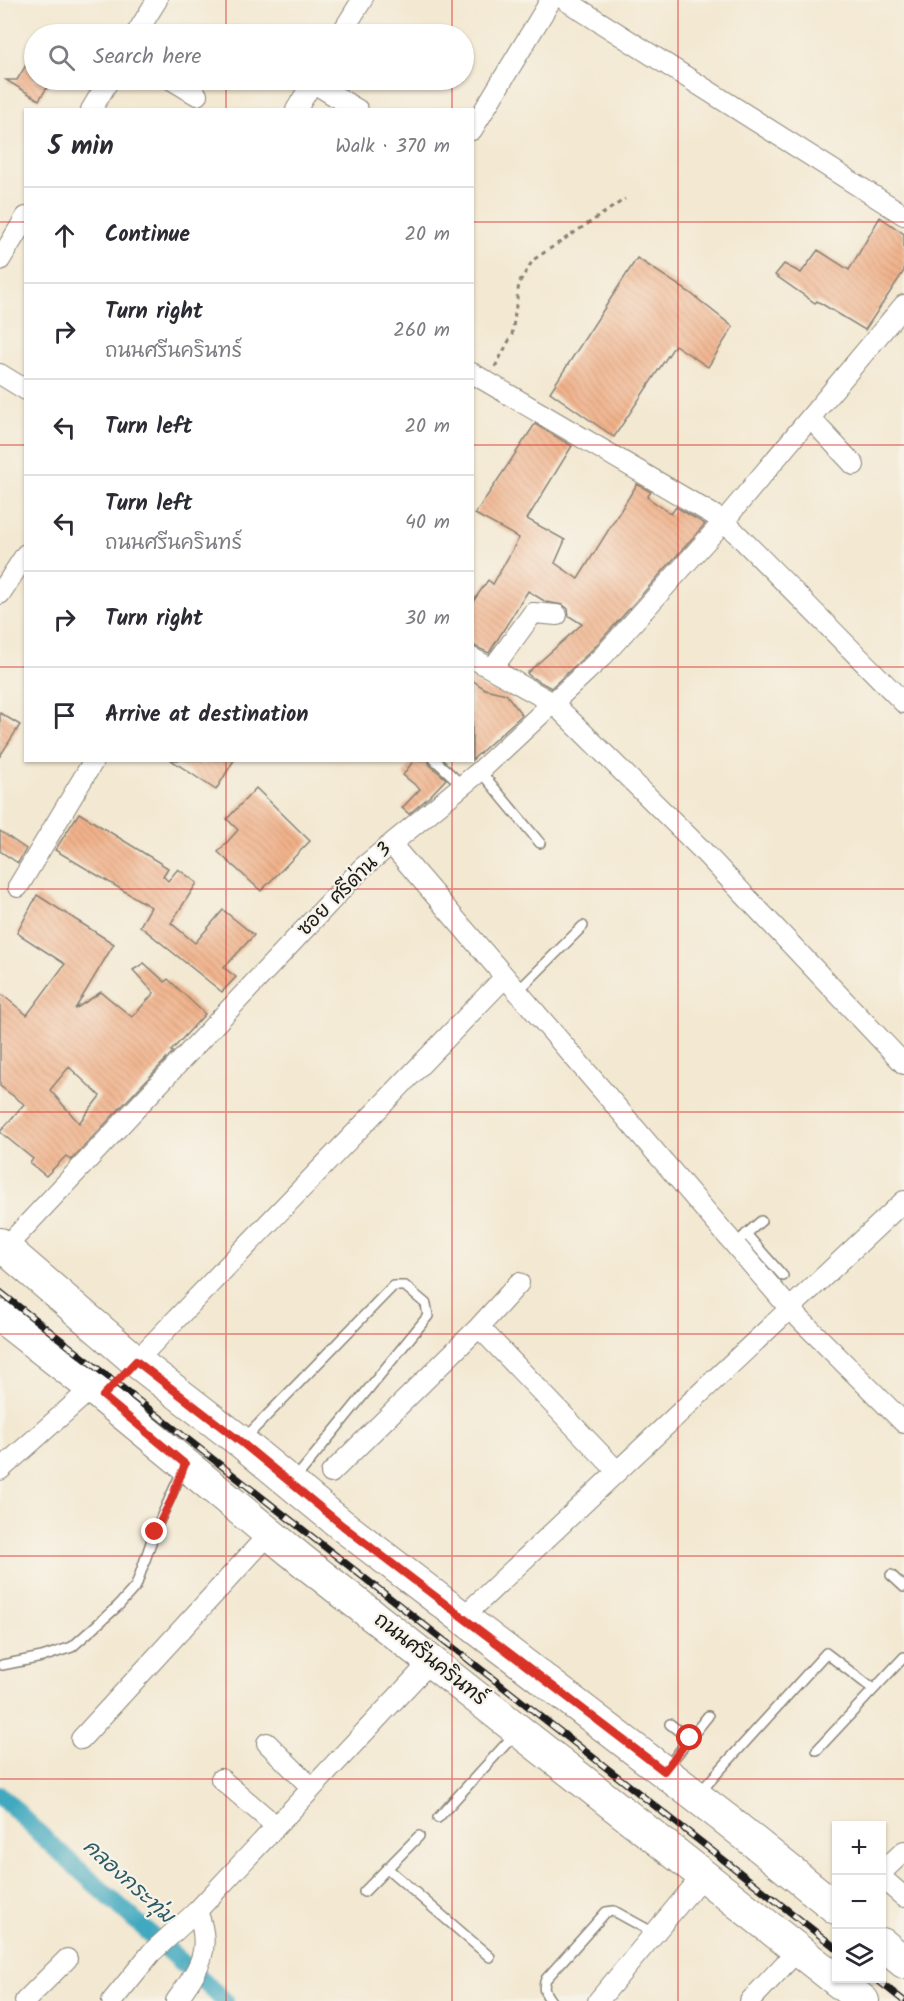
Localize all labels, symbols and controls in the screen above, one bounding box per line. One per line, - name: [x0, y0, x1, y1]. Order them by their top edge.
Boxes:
- search box: [24, 24, 474, 90]
- text: Search here: [93, 40, 201, 75]
- icon: search: [45, 41, 78, 74]
- text: 5 min: [48, 126, 114, 168]
- text: Walk · 370 m: [335, 131, 450, 163]
- text: Continue: [105, 218, 190, 253]
- icon: ahead: [48, 219, 81, 252]
- text: 20 m: [404, 219, 450, 251]
- text: Turn right: [105, 295, 203, 330]
- icon: right: [48, 315, 81, 348]
- text: 260 m: [393, 315, 450, 347]
- text: ถนนศรีนครินทร์: [105, 336, 242, 368]
- text: Turn left: [105, 410, 192, 445]
- icon: left: [48, 411, 81, 444]
- text: 20 m: [404, 411, 450, 443]
- text: Turn left: [105, 487, 192, 522]
- icon: left: [48, 507, 81, 540]
- text: 40 m: [405, 507, 450, 539]
- text: ถนนศรีนครินทร์: [105, 528, 242, 560]
- text: Turn right: [105, 602, 203, 637]
- icon: right: [48, 603, 81, 636]
- text: 30 m: [405, 603, 450, 635]
- text: Arrive at destination: [105, 698, 308, 733]
- icon: arrive: [48, 699, 81, 732]
- street label: ซอย ศรีด่าน 3: [290, 835, 400, 945]
- route end: [141, 1518, 167, 1544]
- street label: ถนนศรีนครินทร์: [366, 1605, 494, 1715]
- route start: [676, 1724, 702, 1750]
- map controls: [832, 1821, 886, 1983]
- button: +: [832, 1821, 886, 1875]
- water label: คลองกระทุ่ม: [75, 1832, 183, 1933]
- button: −: [832, 1875, 886, 1929]
- button: layers: [832, 1929, 886, 1983]

